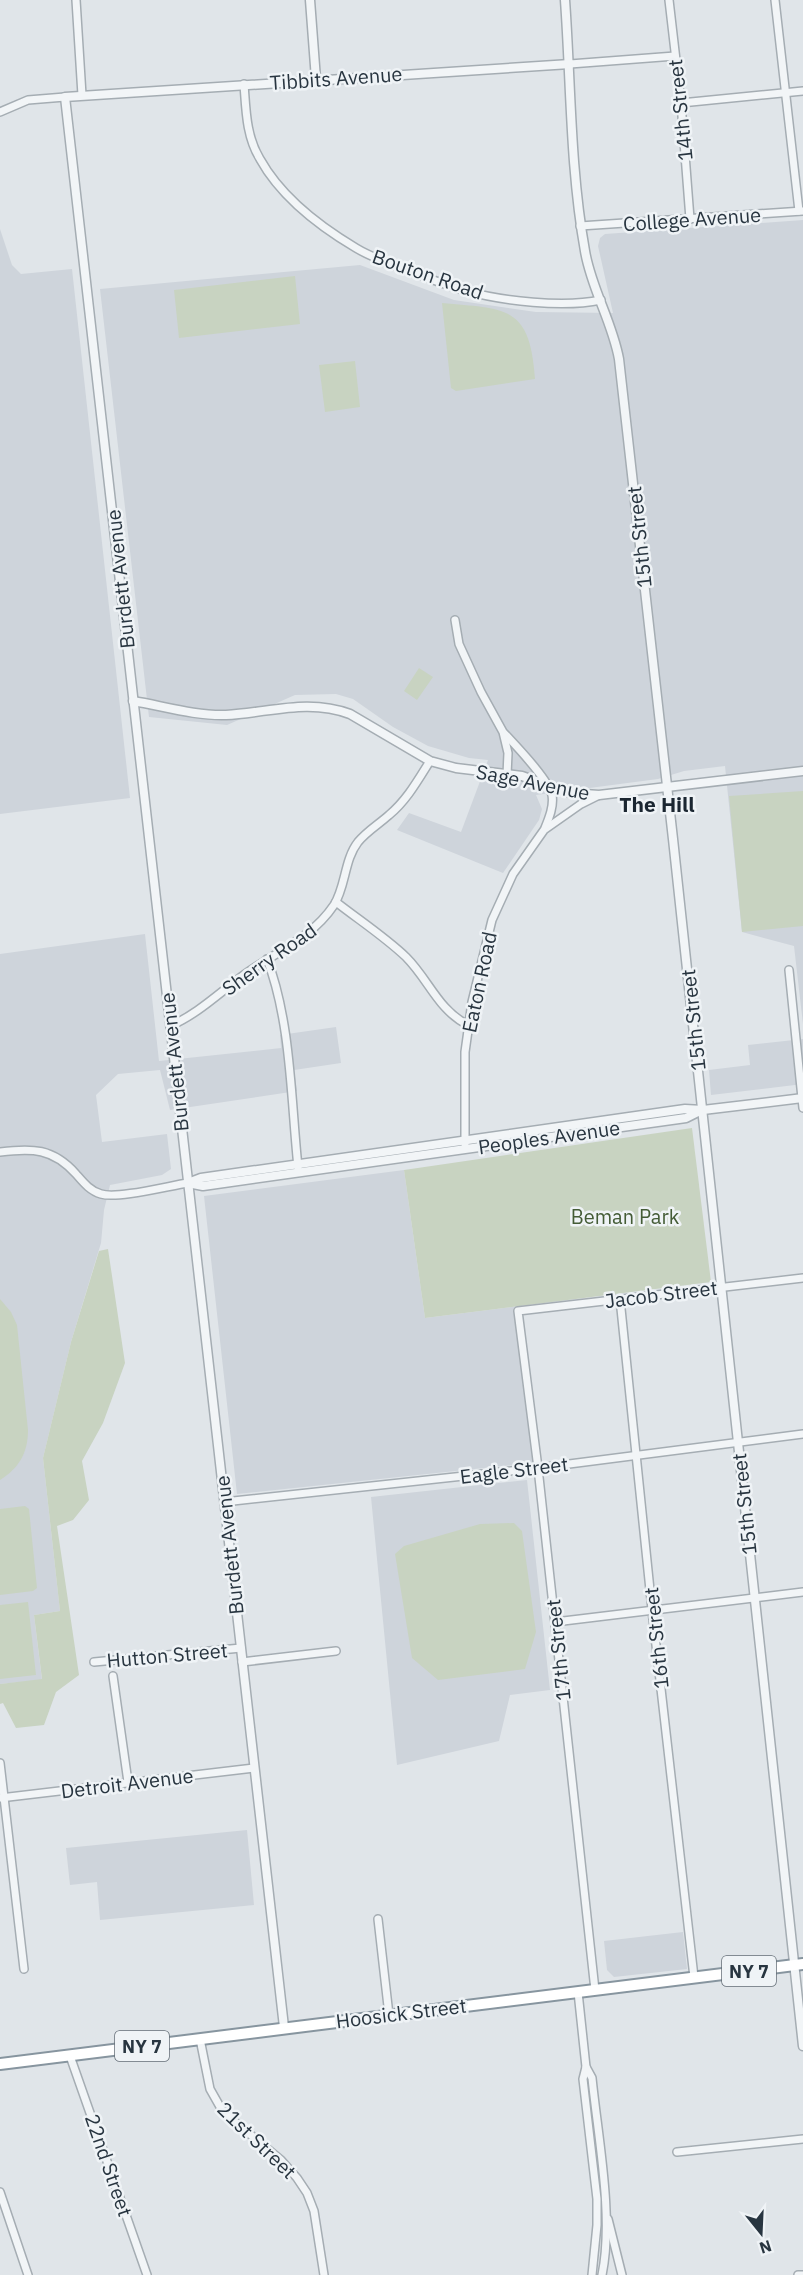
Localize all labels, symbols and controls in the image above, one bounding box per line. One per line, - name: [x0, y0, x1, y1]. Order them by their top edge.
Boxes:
- street label: 14th Street: [661, 58, 699, 162]
- street label: Tibbits Avenue: [269, 60, 403, 96]
- street label: College Avenue: [622, 201, 762, 237]
- street label: Bouton Road: [369, 242, 487, 306]
- street label: 15th Street: [620, 485, 658, 589]
- street label: Burdett Avenue: [99, 508, 141, 650]
- street label: Sage Avenue: [474, 758, 592, 806]
- district label: The Hill: [619, 790, 695, 818]
- street label: Sherry Road: [216, 917, 322, 1001]
- street label: Eaton Road: [455, 929, 503, 1035]
- street label: 15th Street: [674, 968, 712, 1072]
- street label: Burdett Avenue: [153, 991, 195, 1133]
- street label: Peoples Avenue: [476, 1114, 622, 1160]
- park label: Beman Park: [571, 1203, 680, 1230]
- street label: Jacob Street: [603, 1274, 719, 1314]
- street label: Eagle Street: [458, 1450, 570, 1490]
- street label: 15th Street: [725, 1452, 763, 1556]
- street label: Burdett Avenue: [208, 1474, 250, 1616]
- street label: 16th Street: [637, 1586, 675, 1690]
- street label: 17th Street: [539, 1598, 577, 1702]
- street label: Hutton Street: [105, 1636, 229, 1674]
- street label: Detroit Avenue: [59, 1761, 195, 1805]
- road number: NY 7: [722, 1956, 776, 1986]
- street label: Hoosick Street: [334, 1992, 468, 2034]
- road number: NY 7: [115, 2031, 169, 2061]
- street label: 21st Street: [212, 2095, 302, 2185]
- street label: 22nd Street: [79, 2110, 139, 2220]
- north arrow: [731, 2203, 791, 2263]
- text: N: [757, 2236, 774, 2259]

